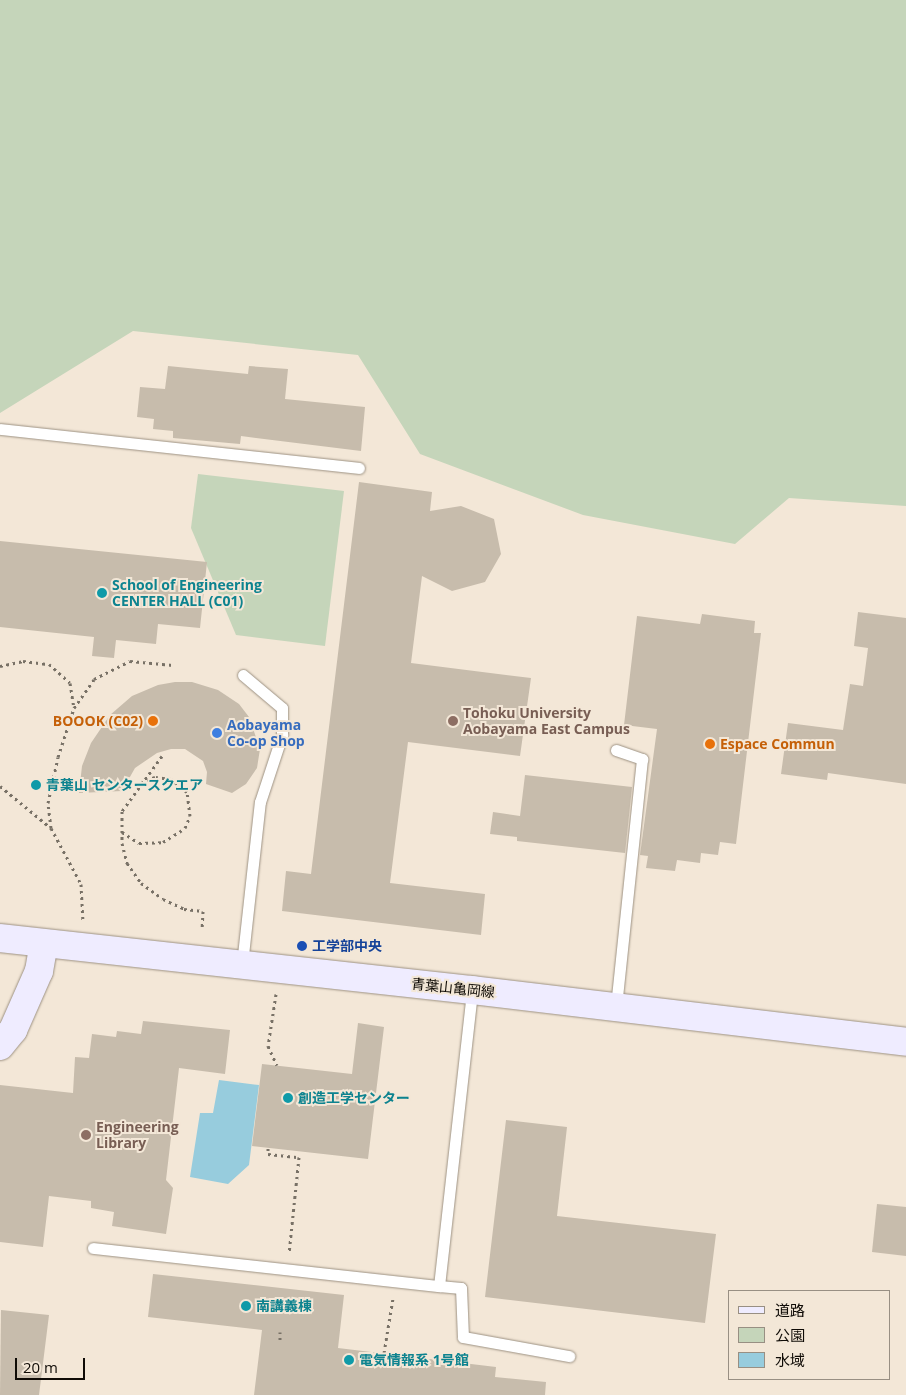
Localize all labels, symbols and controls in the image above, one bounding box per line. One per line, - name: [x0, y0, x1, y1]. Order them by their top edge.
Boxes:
- place label: School of Engineering CENTER HALL (C01): [112, 577, 262, 610]
- marker: School of Engineering CENTER HALL (C01): [96, 587, 108, 599]
- place label: Tohoku University Aobayama East Campus: [463, 705, 630, 738]
- place label: BOOOK (C02): [53, 713, 143, 729]
- marker: BOOOK (C02): [147, 715, 159, 727]
- marker: Tohoku University Aobayama East Campus: [447, 715, 459, 727]
- place label: Aobayama Co-op Shop: [227, 717, 305, 750]
- marker: Aobayama Co-op Shop: [211, 727, 223, 739]
- place label: Espace Commun: [720, 736, 835, 752]
- marker: Espace Commun: [704, 738, 716, 750]
- place label: 青葉山 センタースクエア: [46, 777, 204, 793]
- marker: 青葉山 センタースクエア: [30, 779, 42, 791]
- place label: 工学部中央: [312, 938, 382, 954]
- marker: 工学部中央: [296, 940, 308, 952]
- street label: 青葉山亀岡線: [410, 975, 496, 1001]
- place label: 創造工学センター: [298, 1090, 410, 1106]
- marker: 創造工学センター: [282, 1092, 294, 1104]
- place label: Engineering Library: [96, 1119, 179, 1152]
- marker: Engineering Library: [80, 1129, 92, 1141]
- legend: [728, 1290, 891, 1380]
- place label: 南講義棟: [256, 1298, 312, 1314]
- marker: 南講義棟: [240, 1300, 252, 1312]
- text: 道路: [775, 1300, 805, 1320]
- text: 公園: [775, 1325, 805, 1345]
- scale bar: [18, 1348, 88, 1380]
- text: 水域: [775, 1350, 805, 1370]
- place label: 電気情報系 1号館: [359, 1352, 469, 1368]
- marker: 電気情報系 1号館: [343, 1354, 355, 1366]
- text: 20 m: [23, 1357, 58, 1377]

